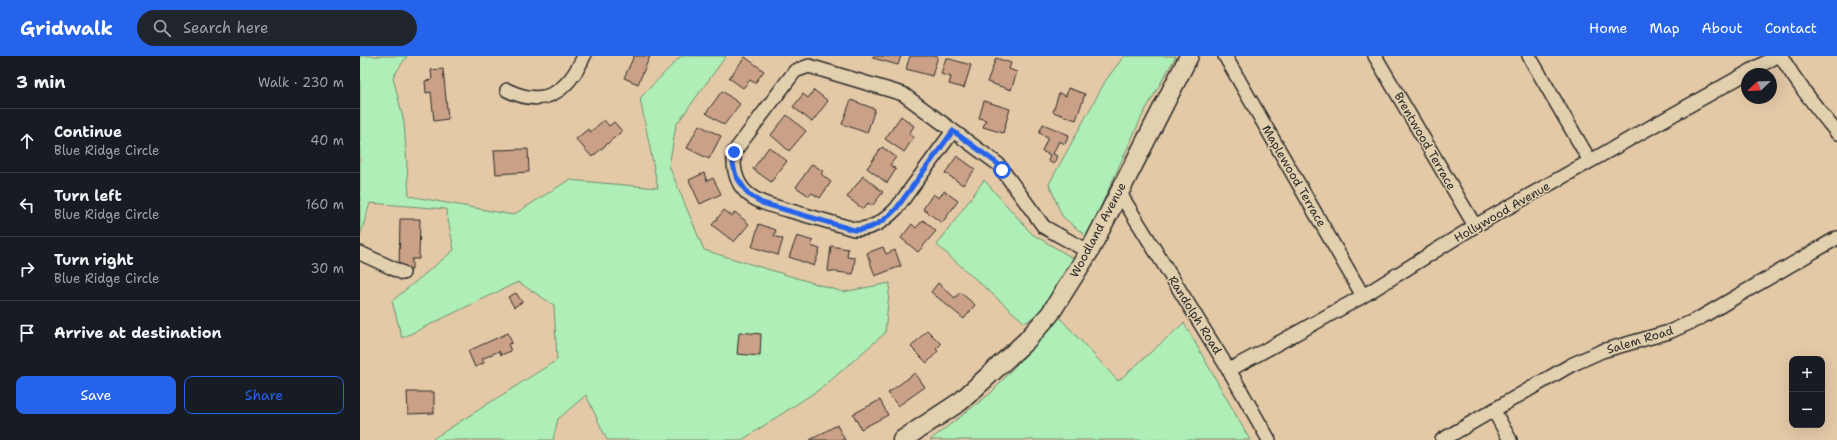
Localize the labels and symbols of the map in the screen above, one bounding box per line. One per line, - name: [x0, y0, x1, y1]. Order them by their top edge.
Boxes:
- north arrow: [1741, 68, 1777, 104]
- street label: Brentwood Terrace: [1390, 89, 1460, 193]
- street label: Maplewood Terrace: [1258, 122, 1330, 230]
- route end: [725, 143, 743, 161]
- route start: [993, 161, 1011, 179]
- street label: Hollywood Avenue: [1451, 178, 1553, 246]
- street label: Woodland Avenue: [1066, 179, 1130, 280]
- street label: Randolph Road: [1164, 273, 1226, 358]
- street label: Salem Road: [1605, 322, 1676, 358]

